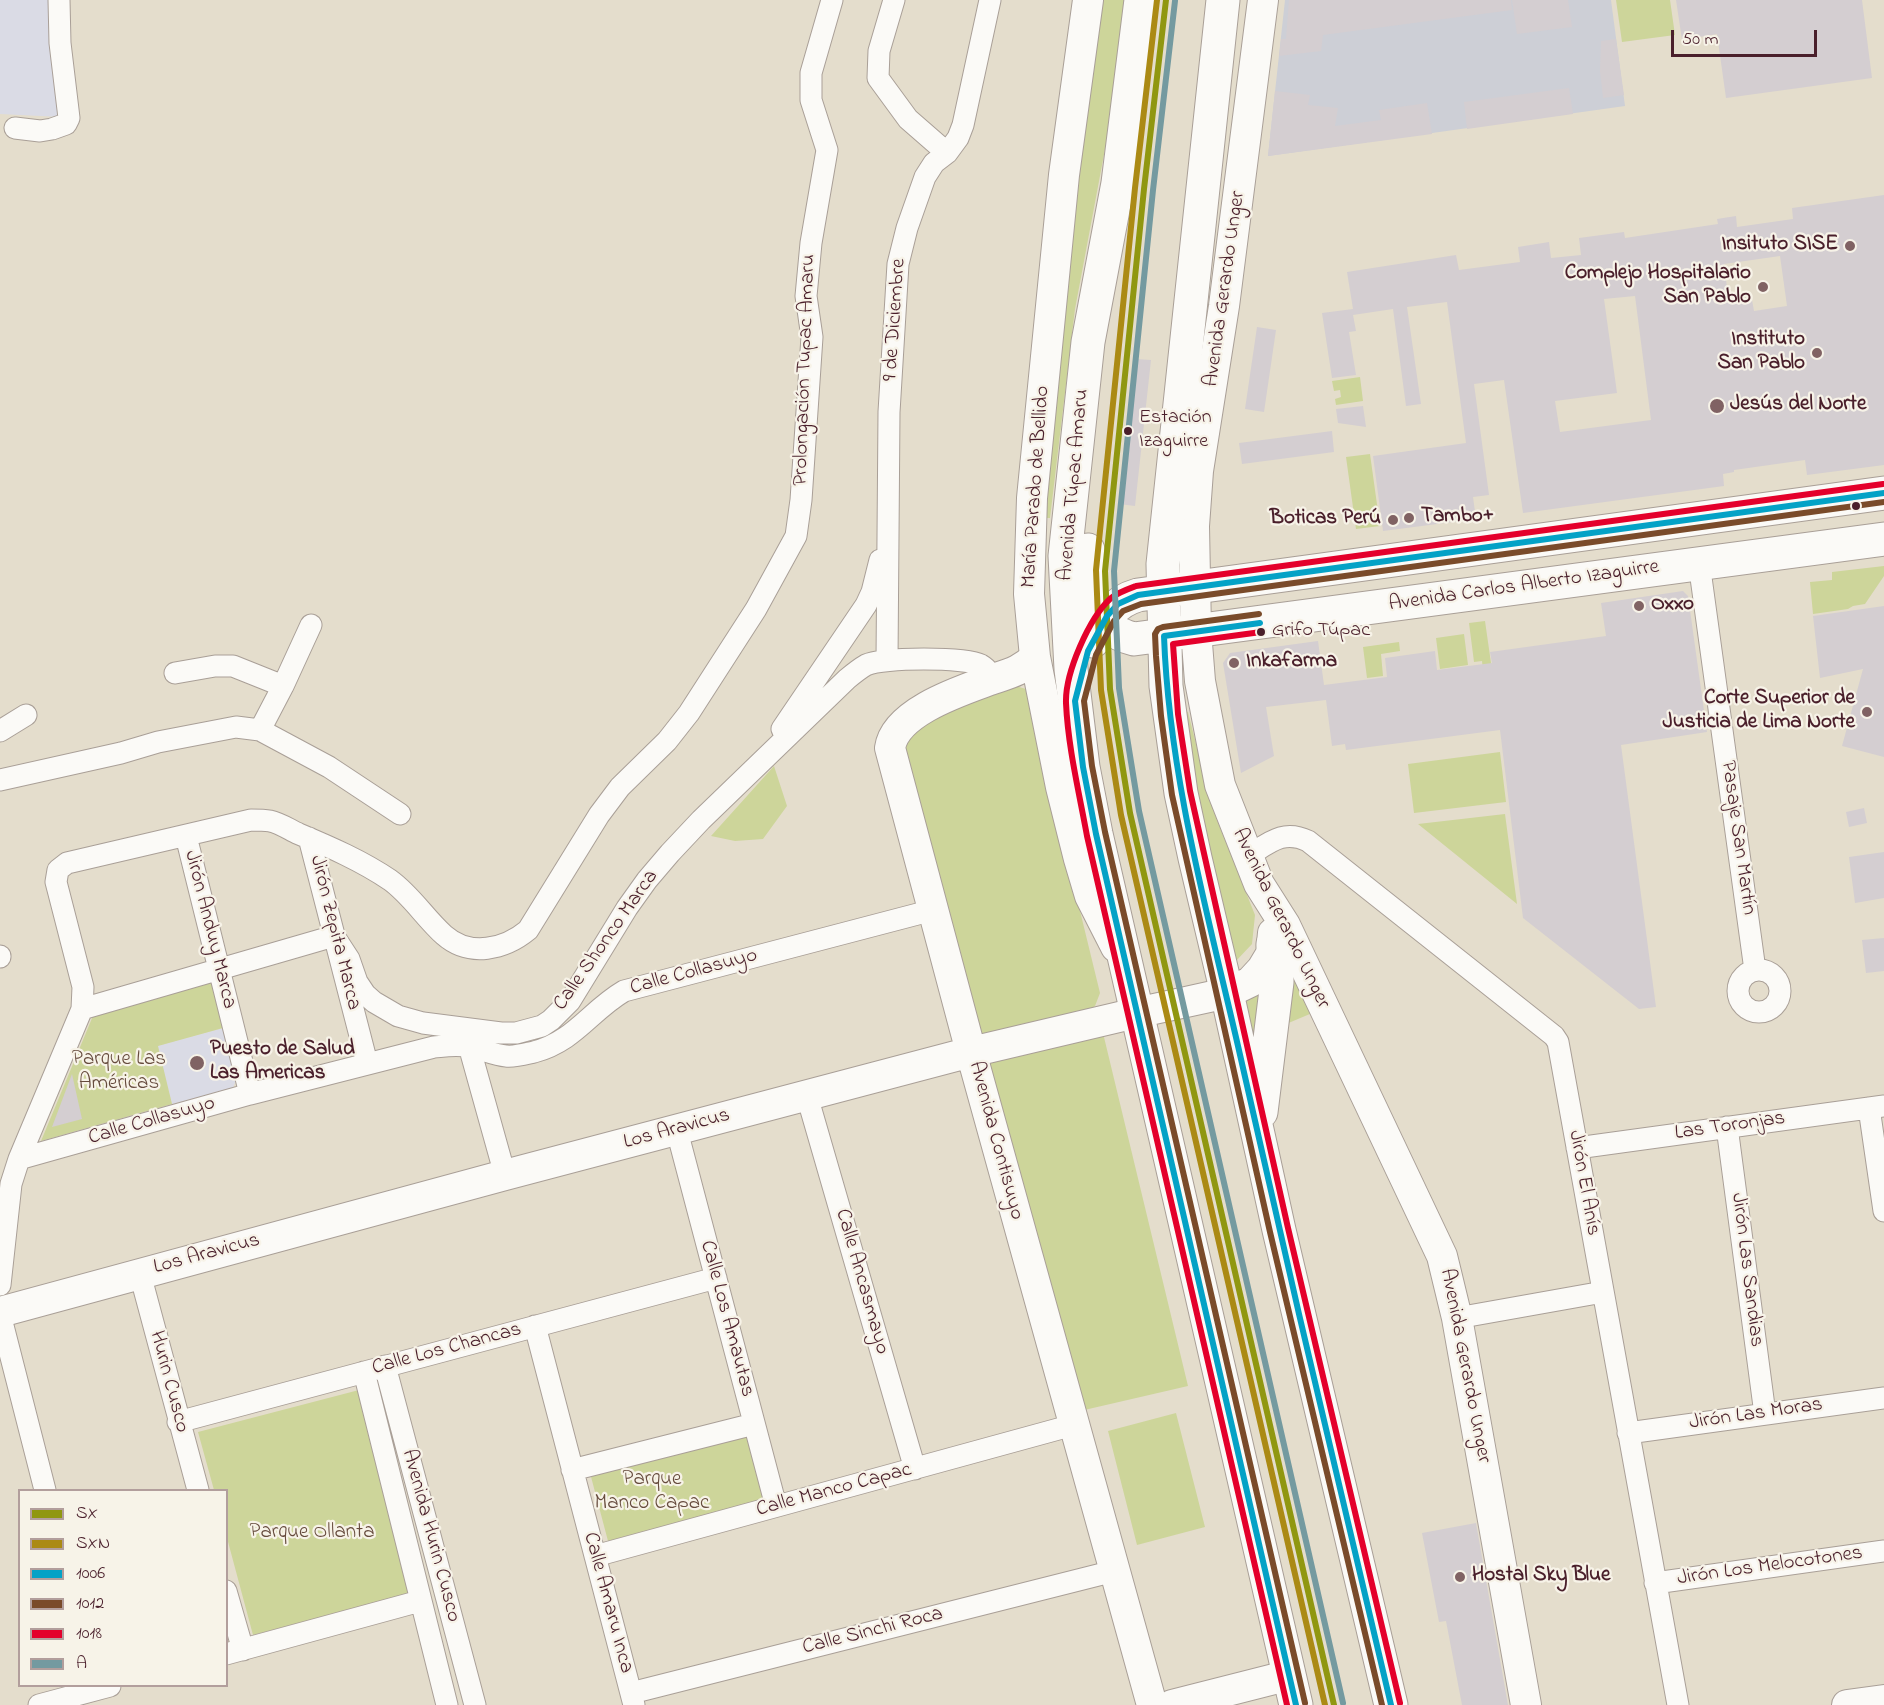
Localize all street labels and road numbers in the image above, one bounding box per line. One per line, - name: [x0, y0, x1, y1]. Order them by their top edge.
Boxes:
- street label: Avenida Gerardo Unger: [1200, 189, 1252, 389]
- street label: Prolongación Tupac Amaru: [789, 254, 823, 486]
- street label: 9 de Diciembre: [879, 258, 913, 382]
- street label: María Parado de Bellido: [1017, 385, 1057, 589]
- street label: Avenida Túpac Amaru: [1054, 388, 1096, 582]
- street label: Avenida Carlos Alberto Izaguirre: [1387, 556, 1661, 618]
- street label: Pasaje San Martín: [1714, 759, 1760, 917]
- street label: Avenida Gerardo Unger: [1225, 825, 1335, 1013]
- street label: Jirón Anduy Marca: [177, 848, 241, 1012]
- street label: Jirón Zepita Marca: [303, 853, 365, 1013]
- street label: Calle Shonco Marca: [549, 866, 665, 1016]
- street label: Calle Collasuyo: [628, 944, 760, 1002]
- street label: Avenida Contisuyo: [962, 1059, 1028, 1223]
- street label: Calle Collasuyo: [86, 1092, 218, 1152]
- street label: Los Aravicus: [621, 1104, 733, 1156]
- street label: Las Toronjas: [1673, 1107, 1787, 1147]
- street label: Jirón El Anís: [1561, 1128, 1605, 1238]
- street label: Jirón Las Sandias: [1724, 1192, 1768, 1348]
- street label: Calle Ancasmayo: [828, 1206, 894, 1358]
- street label: Los Aravicus: [151, 1229, 263, 1281]
- street label: Calle Los Amautas: [693, 1238, 759, 1400]
- street label: Avenida Gerardo Unger: [1433, 1267, 1495, 1465]
- street label: Calle Los Chancas: [369, 1318, 525, 1382]
- street label: Hurin Cusco: [142, 1328, 194, 1436]
- street label: Jirón Las Moras: [1688, 1393, 1824, 1437]
- street label: Avenida Hurin Cusco: [395, 1447, 465, 1625]
- street label: Calle Manco Capac: [754, 1458, 914, 1524]
- street label: Calle Amaru Inca: [576, 1530, 638, 1676]
- street label: Jirón Los Melocotones: [1676, 1542, 1864, 1592]
- street label: Calle Sinchi Roca: [800, 1602, 946, 1662]

